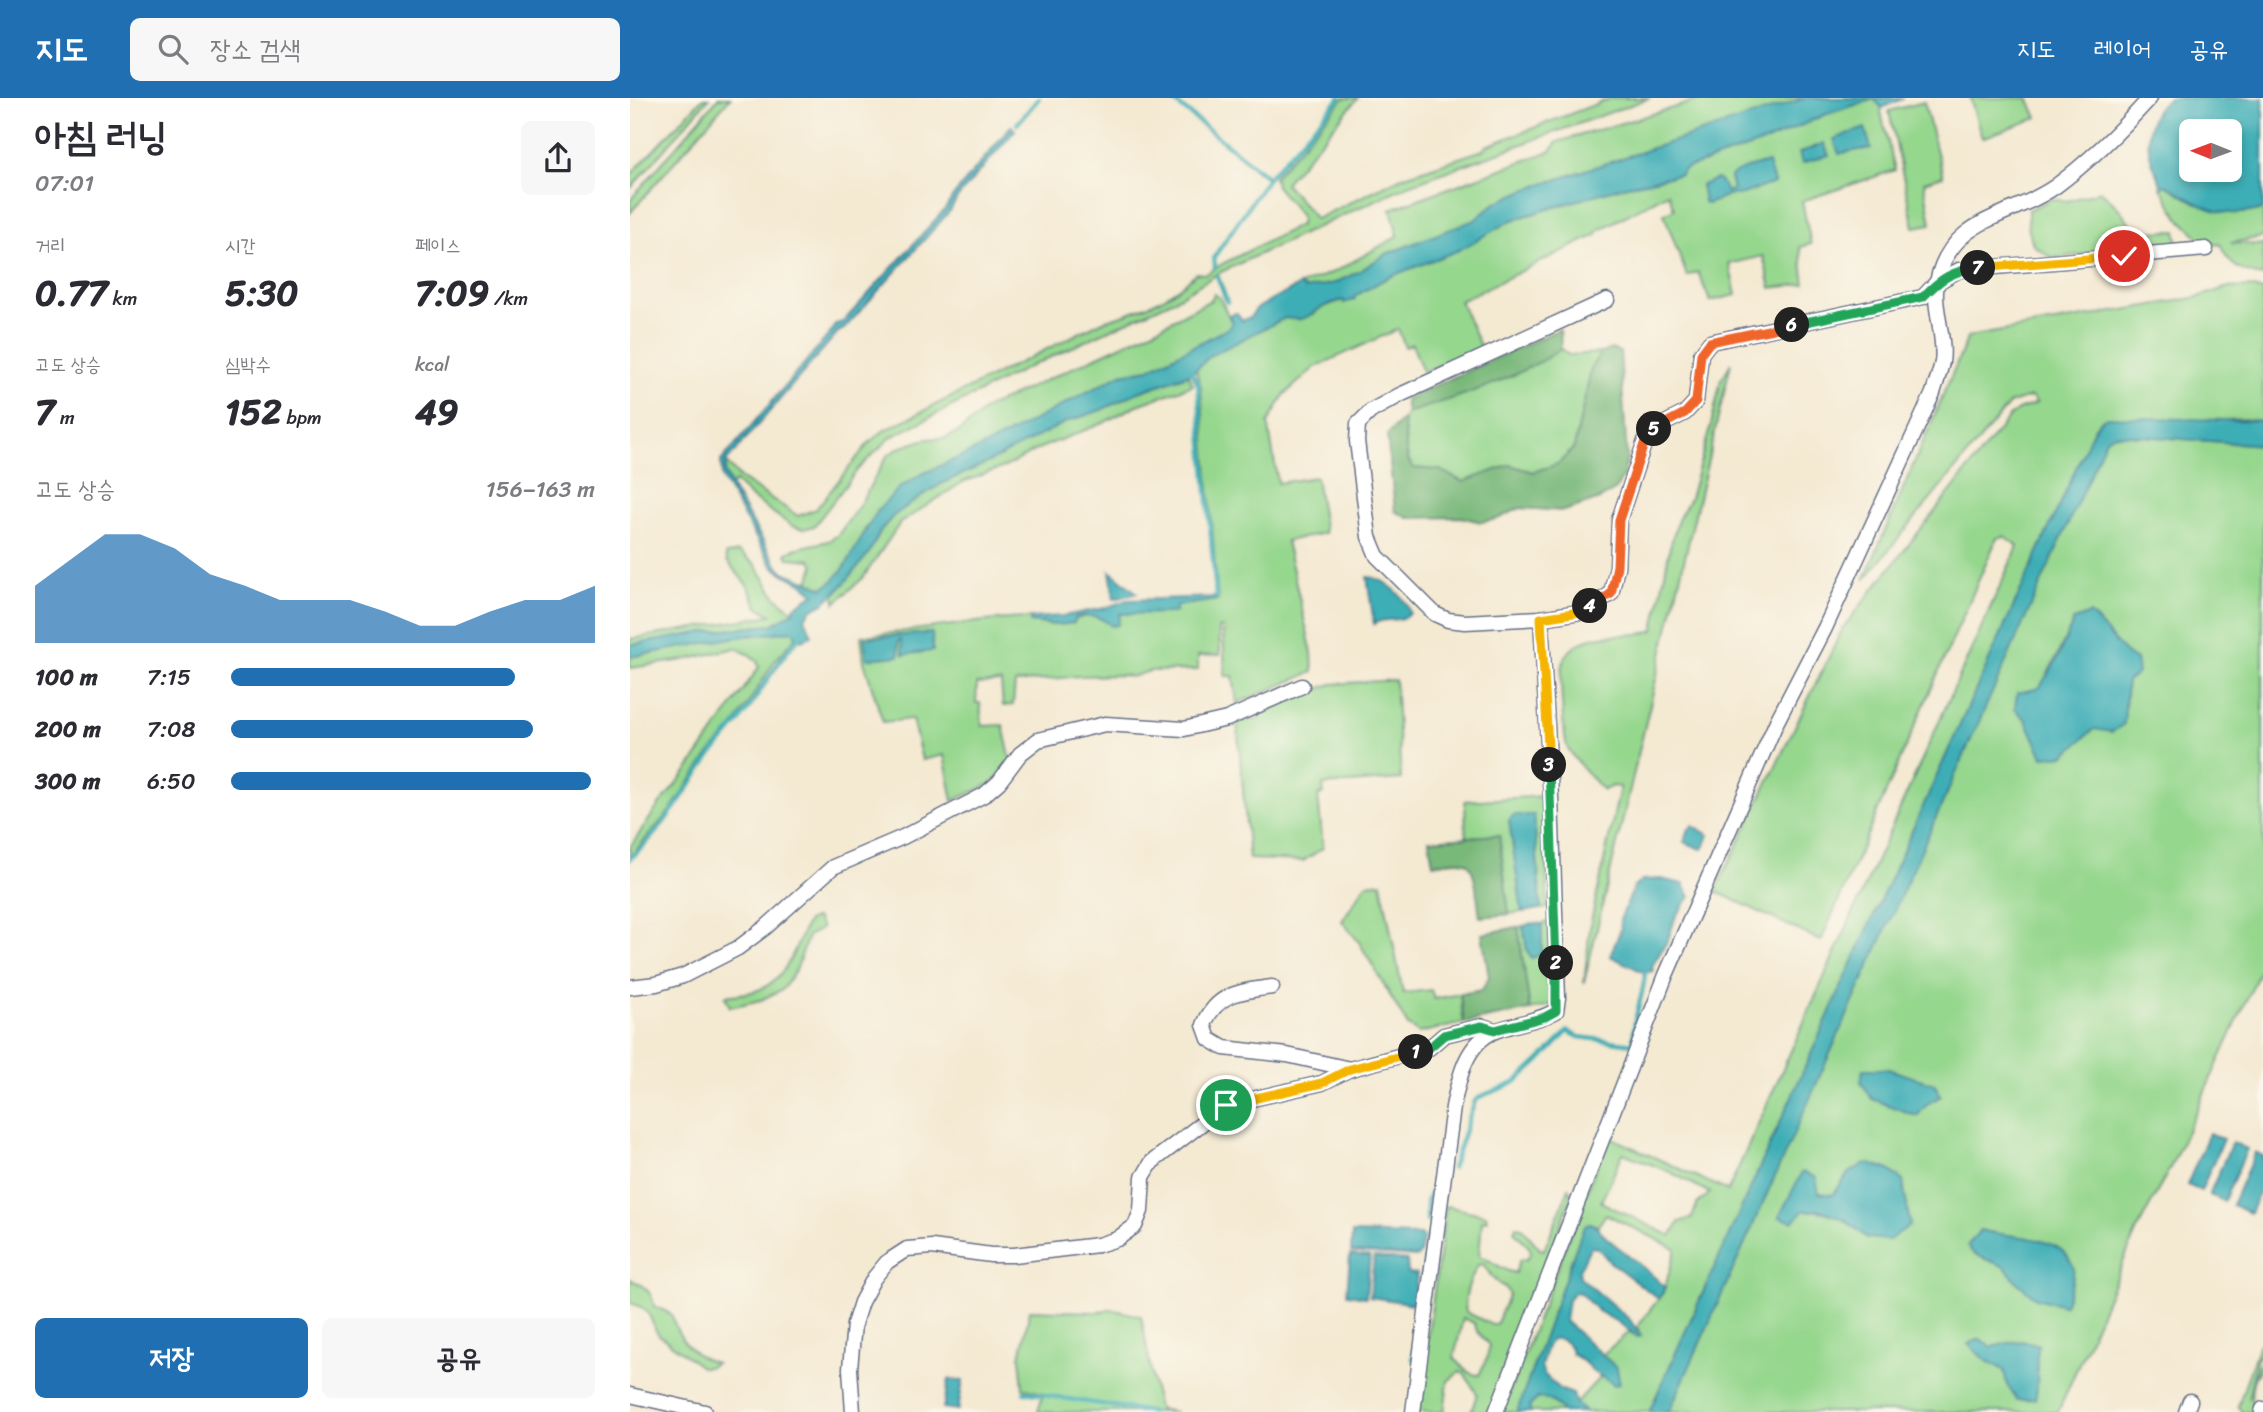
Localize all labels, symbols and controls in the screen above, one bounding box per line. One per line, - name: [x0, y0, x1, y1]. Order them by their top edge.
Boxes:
- search box: [130, 18, 620, 81]
- text: 지도: [35, 20, 88, 78]
- text: 장소 검색: [210, 26, 301, 72]
- text: 지도: [2017, 28, 2055, 70]
- text: 레이어: [2093, 28, 2151, 70]
- text: 공유: [2189, 28, 2228, 70]
- icon: search: [154, 30, 192, 68]
- text: 아침 러닝: [35, 103, 167, 170]
- north arrow: [2179, 119, 2242, 182]
- map controls: [2179, 119, 2242, 182]
- button: share: [521, 121, 595, 195]
- text: 07:01: [35, 163, 94, 204]
- pin: [2094, 226, 2154, 286]
- text: 거리: [35, 229, 66, 262]
- text: 시간: [225, 229, 256, 262]
- text: 페이스: [415, 229, 461, 262]
- icon: check: [2105, 237, 2143, 275]
- pin: 7: [1960, 250, 1996, 286]
- text: 7: [1972, 251, 1983, 284]
- text: 0.77: [35, 262, 108, 324]
- text: 5:30: [225, 262, 298, 324]
- text: 7:09: [415, 262, 489, 324]
- text: km: [108, 282, 137, 315]
- text: /km: [489, 282, 528, 315]
- pin: 6: [1774, 308, 1810, 342]
- text: 6: [1786, 308, 1797, 341]
- text: 고도 상승: [35, 348, 101, 381]
- text: 심박수: [225, 348, 271, 381]
- text: kcal: [415, 348, 450, 381]
- text: 7: [35, 381, 55, 443]
- text: 152: [225, 381, 282, 443]
- text: 49: [415, 381, 458, 443]
- text: m: [55, 401, 75, 434]
- text: bpm: [282, 401, 322, 434]
- pin: 5: [1636, 412, 1672, 446]
- text: 5: [1648, 412, 1659, 445]
- text: 고도 상승: [35, 469, 115, 510]
- text: 156–163 m: [486, 469, 595, 510]
- pin: 4: [1572, 588, 1608, 624]
- text: 4: [1584, 589, 1595, 622]
- text: 100 m: [35, 657, 98, 698]
- text: 7:15: [147, 657, 191, 698]
- text: 200 m: [35, 709, 101, 750]
- text: 7:08: [147, 709, 195, 750]
- pin: 3: [1532, 748, 1566, 782]
- text: 3: [1543, 748, 1554, 781]
- text: 300 m: [35, 761, 100, 802]
- text: 6:50: [147, 761, 196, 802]
- pin: 2: [1538, 946, 1574, 980]
- text: 2: [1550, 946, 1561, 979]
- pin: 1: [1398, 1034, 1434, 1070]
- text: 1: [1411, 1035, 1420, 1068]
- pin: [1196, 1075, 1256, 1135]
- icon: arrive: [1207, 1086, 1245, 1124]
- button: 저장: [35, 1318, 308, 1398]
- button: 공유: [322, 1318, 595, 1398]

